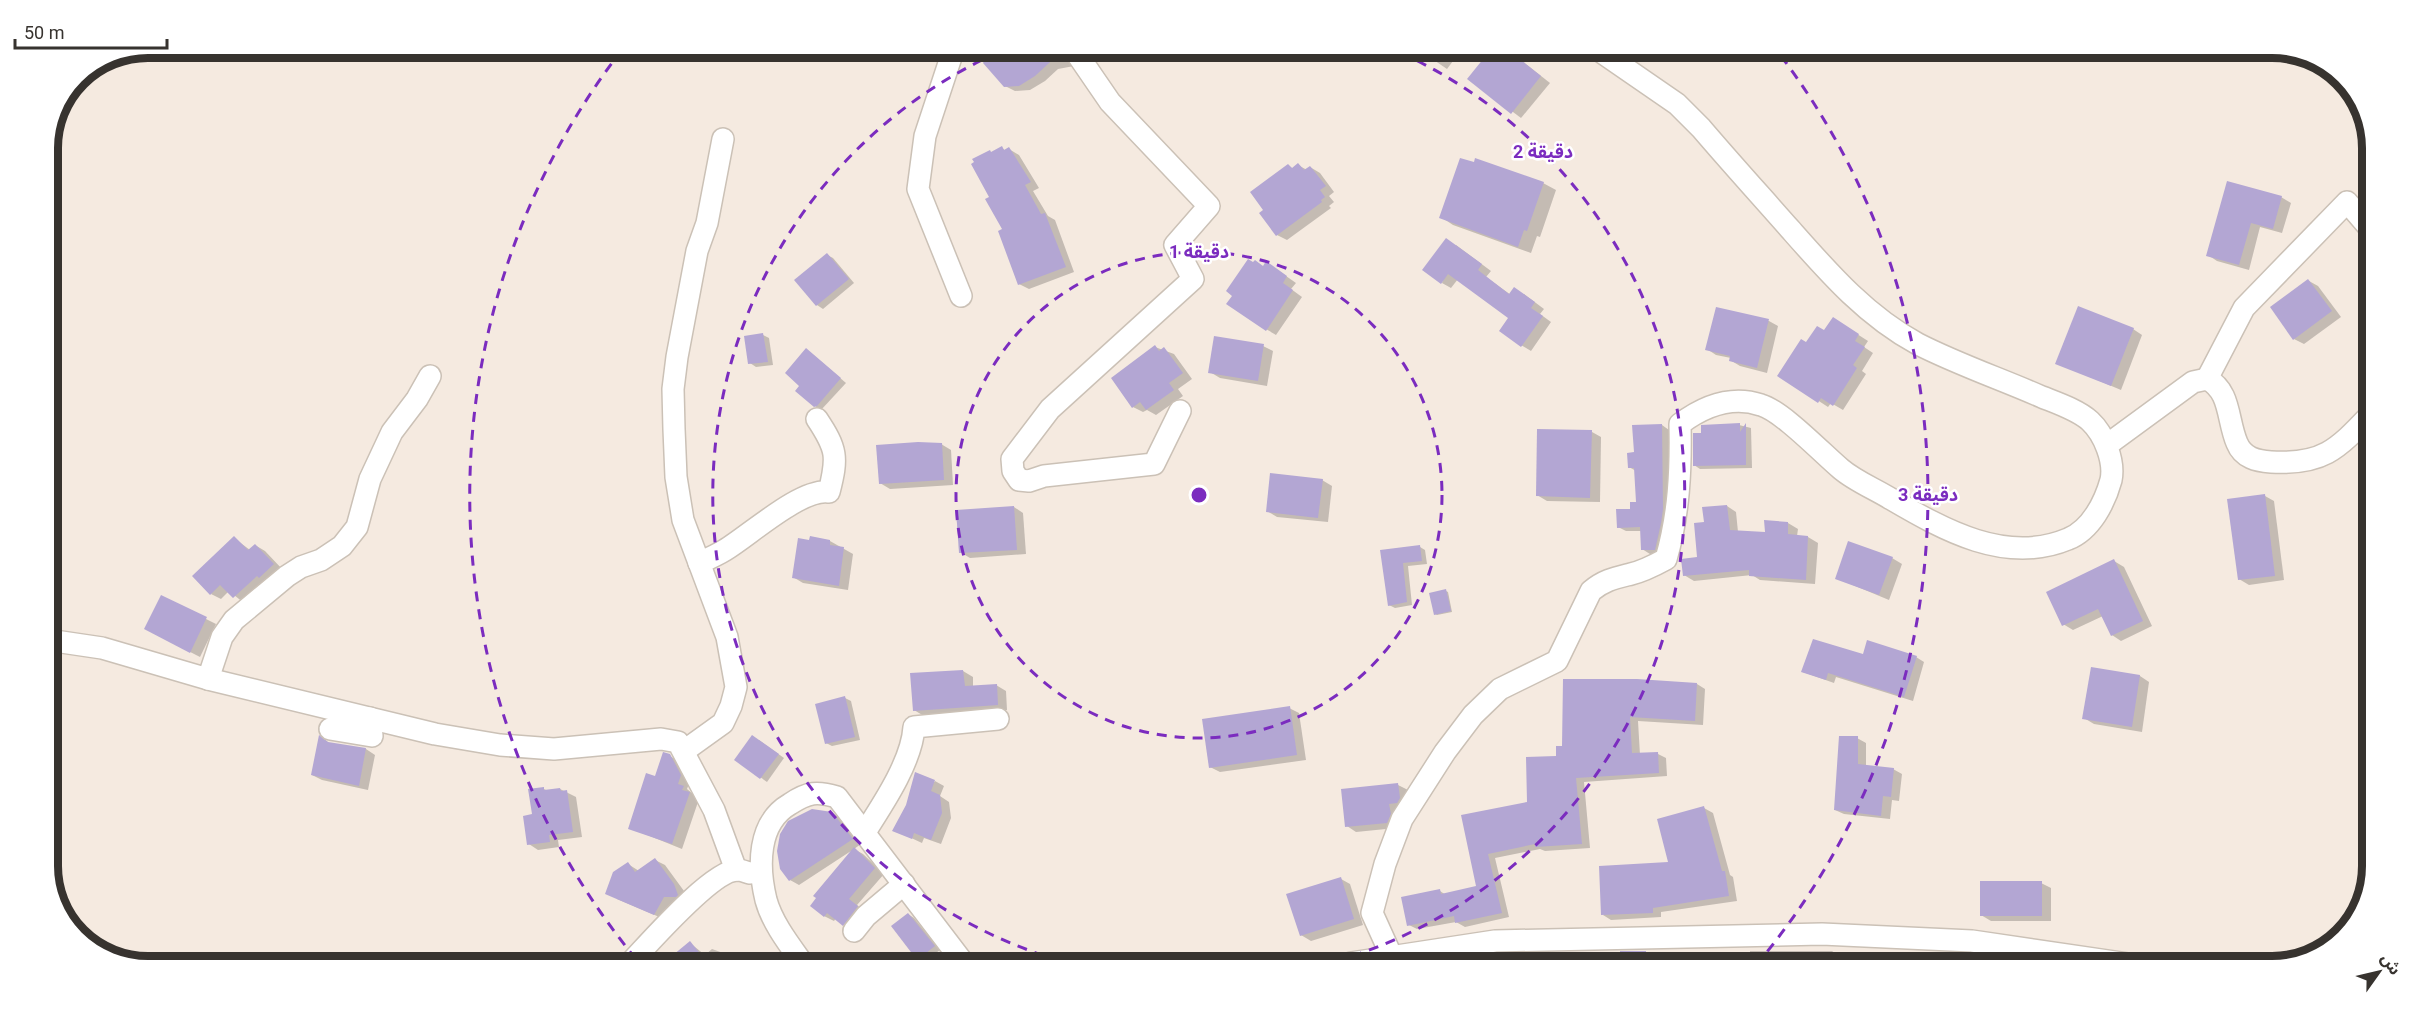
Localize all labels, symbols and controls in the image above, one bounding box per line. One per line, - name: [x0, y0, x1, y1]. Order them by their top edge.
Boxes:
- scale bar: [15, 12, 166, 50]
- text: 50 m: [24, 22, 64, 43]
- text: 2 دقيقة: [1513, 141, 1573, 162]
- text: 1 دقيقة: [1169, 241, 1229, 262]
- text: 3 دقيقة: [1898, 484, 1958, 505]
- centre of rings: [1189, 485, 1209, 505]
- north arrow: [2349, 942, 2409, 1002]
- text: ش: [2377, 949, 2405, 978]

